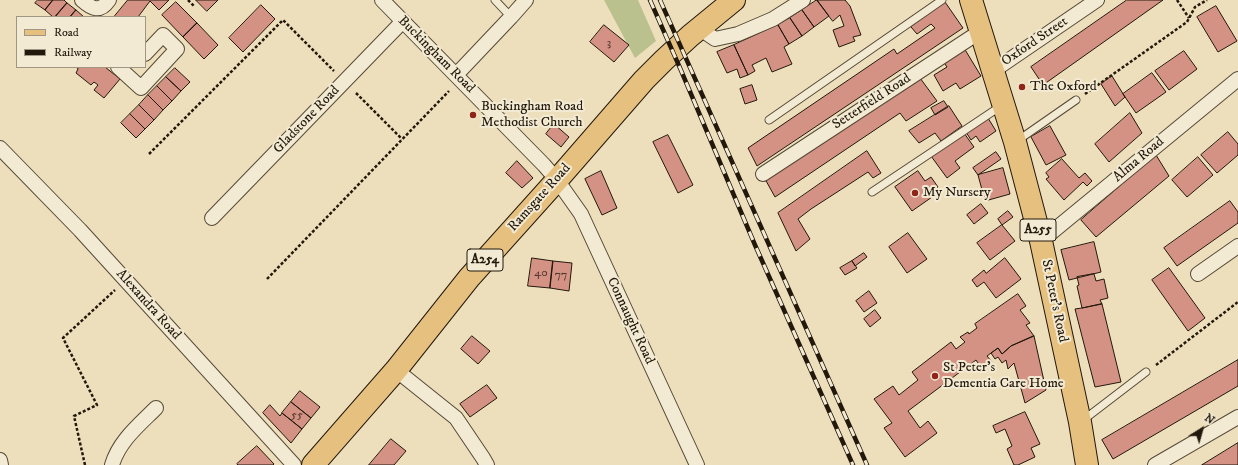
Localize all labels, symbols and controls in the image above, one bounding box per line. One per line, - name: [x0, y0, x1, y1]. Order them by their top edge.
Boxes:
- street label: Buckingham Road: [394, 13, 478, 97]
- street label: Oxford Street: [999, 14, 1071, 70]
- legend: [16, 16, 146, 68]
- text: Road: [54, 25, 79, 40]
- house number: 3: [607, 37, 611, 51]
- text: Railway: [54, 45, 92, 60]
- street label: Setterfield Road: [830, 70, 914, 134]
- place label: The Oxford: [1030, 79, 1097, 95]
- marker: The Oxford: [1017, 82, 1027, 92]
- street label: Gladstone Road: [270, 83, 344, 157]
- place label: Buckingham Road Methodist Church: [481, 99, 583, 132]
- marker: Buckingham Road Methodist Church: [468, 110, 478, 120]
- street label: Alma Road: [1110, 134, 1168, 186]
- street label: Ramsgate Road: [505, 161, 575, 235]
- place label: My Nursery: [923, 185, 991, 201]
- marker: My Nursery: [910, 188, 920, 198]
- road number: A255: [1020, 219, 1056, 241]
- road number: A254: [467, 249, 503, 271]
- street label: St Peter's Road: [1037, 258, 1071, 344]
- street label: Alexandra Road: [112, 266, 184, 344]
- house number: 40: [534, 267, 548, 281]
- house number: 77: [555, 269, 567, 283]
- street label: Connaught Road: [603, 275, 657, 367]
- place label: St Peter's Dementia Care Home: [943, 360, 1064, 392]
- marker: St Peter's Dementia Care Home: [930, 371, 940, 381]
- house number: 55: [291, 409, 303, 423]
- north arrow: [1182, 409, 1222, 449]
- text: N: [1201, 411, 1217, 428]

